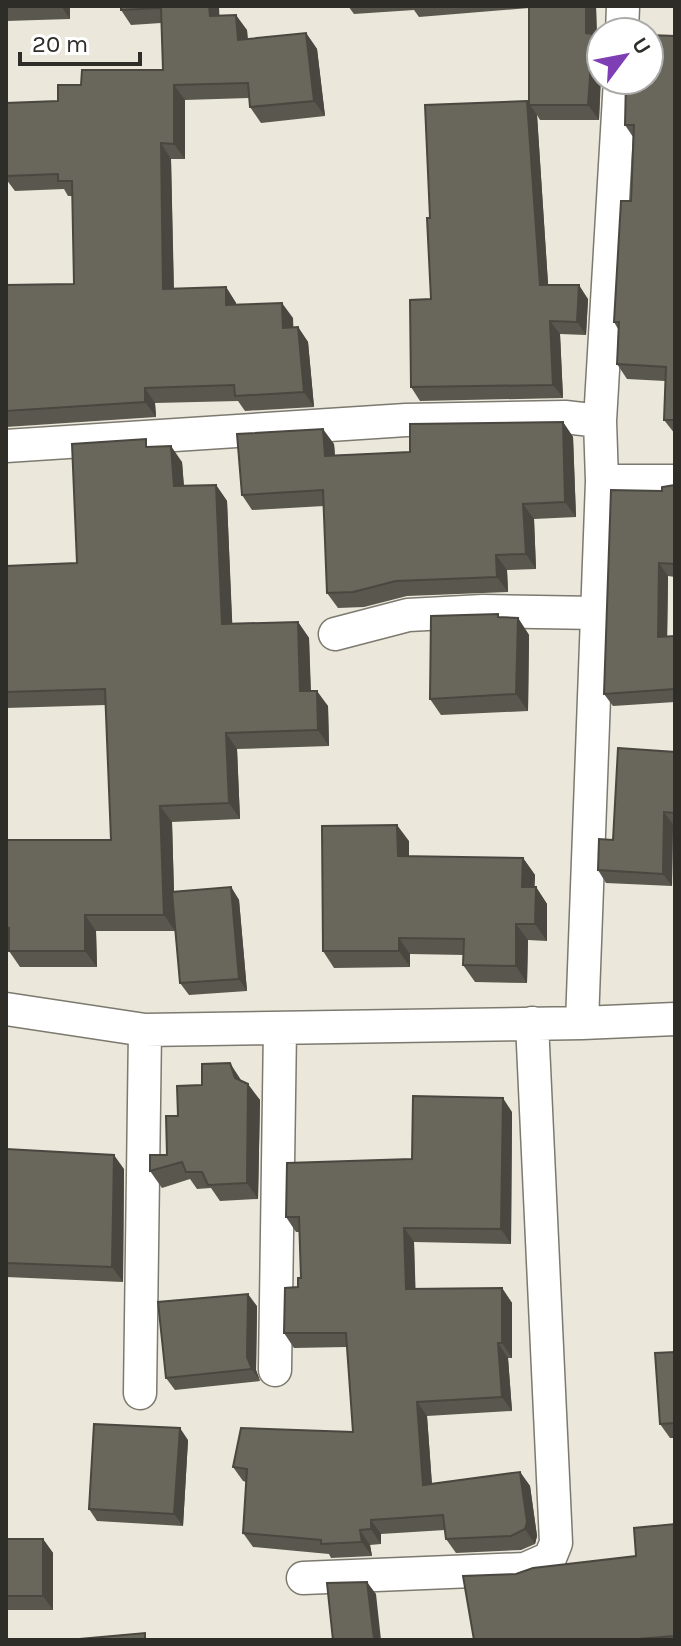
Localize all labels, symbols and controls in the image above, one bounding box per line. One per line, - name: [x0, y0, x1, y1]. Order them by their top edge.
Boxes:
- scale bar: [20, 16, 140, 66]
- north arrow: [585, 16, 665, 96]
- text: 20 m: [32, 30, 88, 58]
- text: U: [626, 33, 656, 59]

